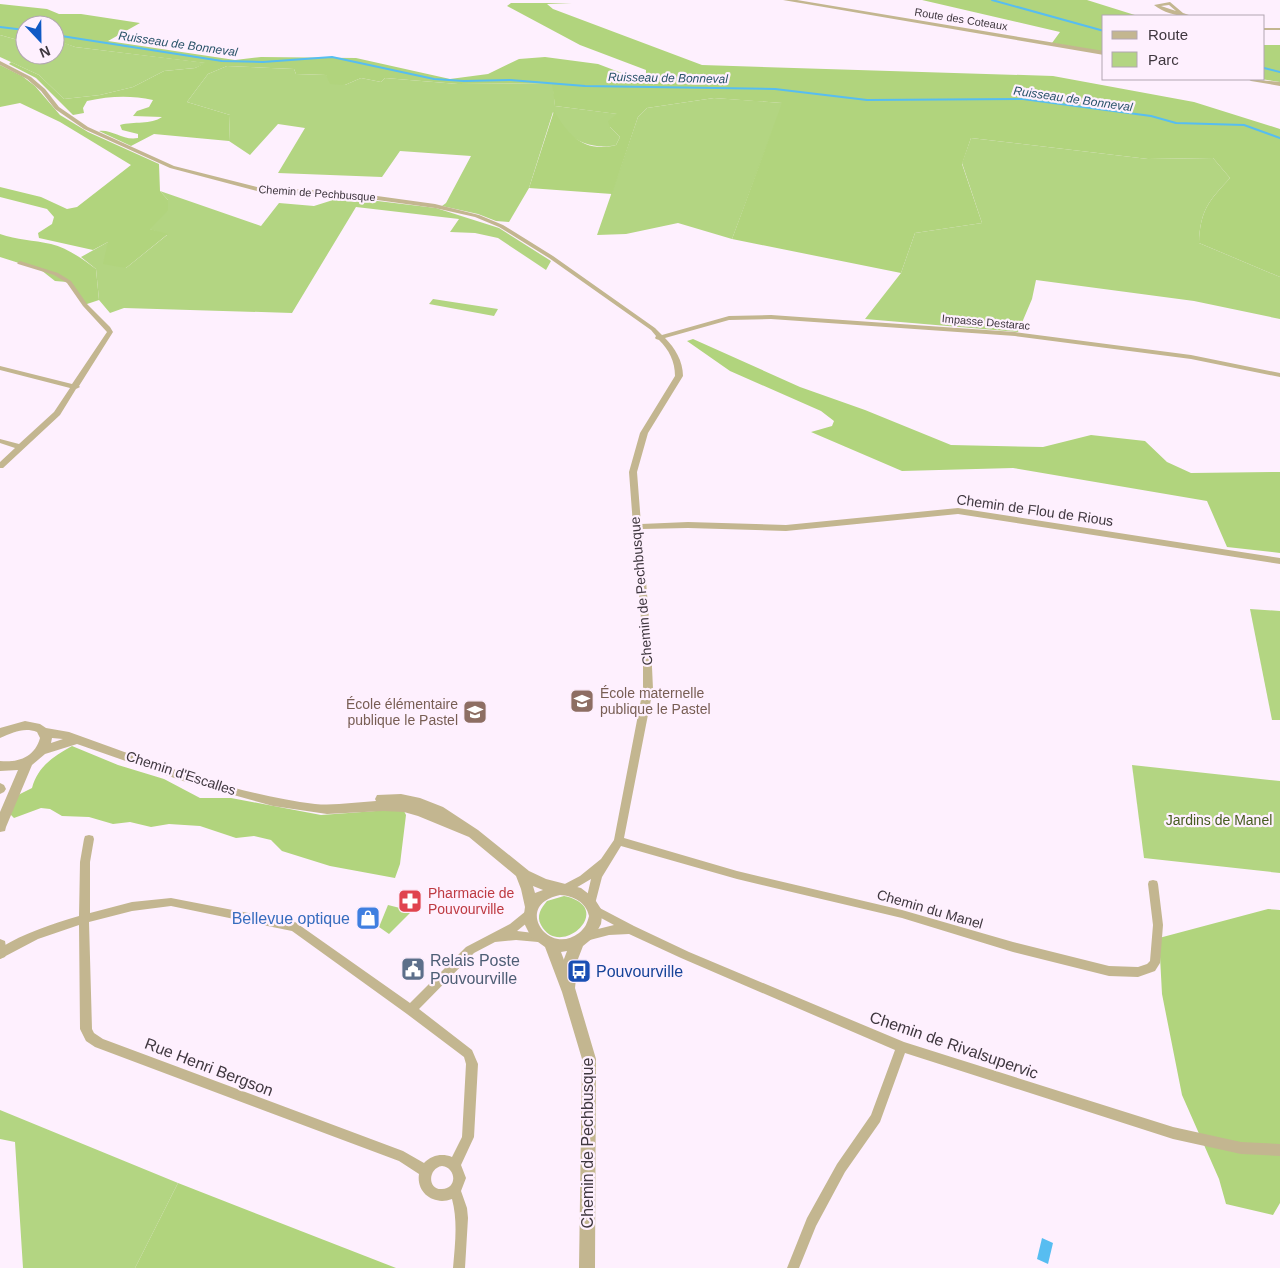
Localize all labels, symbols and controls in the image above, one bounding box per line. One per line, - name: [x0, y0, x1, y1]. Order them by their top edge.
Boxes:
- street label: Route des Coteaux: [914, 6, 1009, 32]
- north arrow: [15, 15, 65, 65]
- legend: [1102, 15, 1265, 80]
- text: Route: [1148, 26, 1188, 43]
- water label: Ruisseau de Bonneval: [118, 29, 239, 59]
- text: N: [37, 43, 53, 61]
- text: Parc: [1148, 51, 1179, 68]
- water label: Ruisseau de Bonneval: [608, 70, 728, 86]
- water label: Ruisseau de Bonneval: [1013, 84, 1134, 114]
- street label: Chemin de Pechbusque: [258, 183, 376, 203]
- street label: Impasse Destarac: [941, 312, 1031, 332]
- street label: Chemin de Flou de Rious: [956, 491, 1114, 529]
- street label: Chemin de Pechbusque: [626, 516, 655, 666]
- place label: École maternelle publique le Pastel: [600, 685, 711, 717]
- school or university icon: École maternelle publique le Pastel: [569, 688, 595, 714]
- place label: École élémentaire publique le Pastel: [346, 696, 458, 728]
- school or university icon: École élémentaire publique le Pastel: [462, 699, 488, 725]
- street label: Chemin d'Escalles: [124, 748, 238, 798]
- park label: Jardins de Manel: [1166, 812, 1272, 828]
- place label: Pharmacie de Pouvourville: [428, 885, 515, 917]
- street label: Chemin du Manel: [875, 886, 985, 932]
- pharmacy icon: Pharmacie de Pouvourville: [397, 888, 423, 914]
- shop icon: Bellevue optique: [355, 905, 381, 931]
- place label: Bellevue optique: [232, 910, 350, 927]
- place label: Relais Poste Pouvourville: [430, 952, 520, 987]
- public building icon: Relais Poste Pouvourville: [400, 956, 426, 982]
- bus stop icon: Pouvourville: [566, 958, 592, 984]
- place label: Pouvourville: [596, 963, 683, 980]
- street label: Chemin de Rivalsupervic: [868, 1008, 1040, 1082]
- street label: Rue Henri Bergson: [142, 1035, 276, 1099]
- street label: Chemin de Pechbusque: [579, 1058, 596, 1228]

